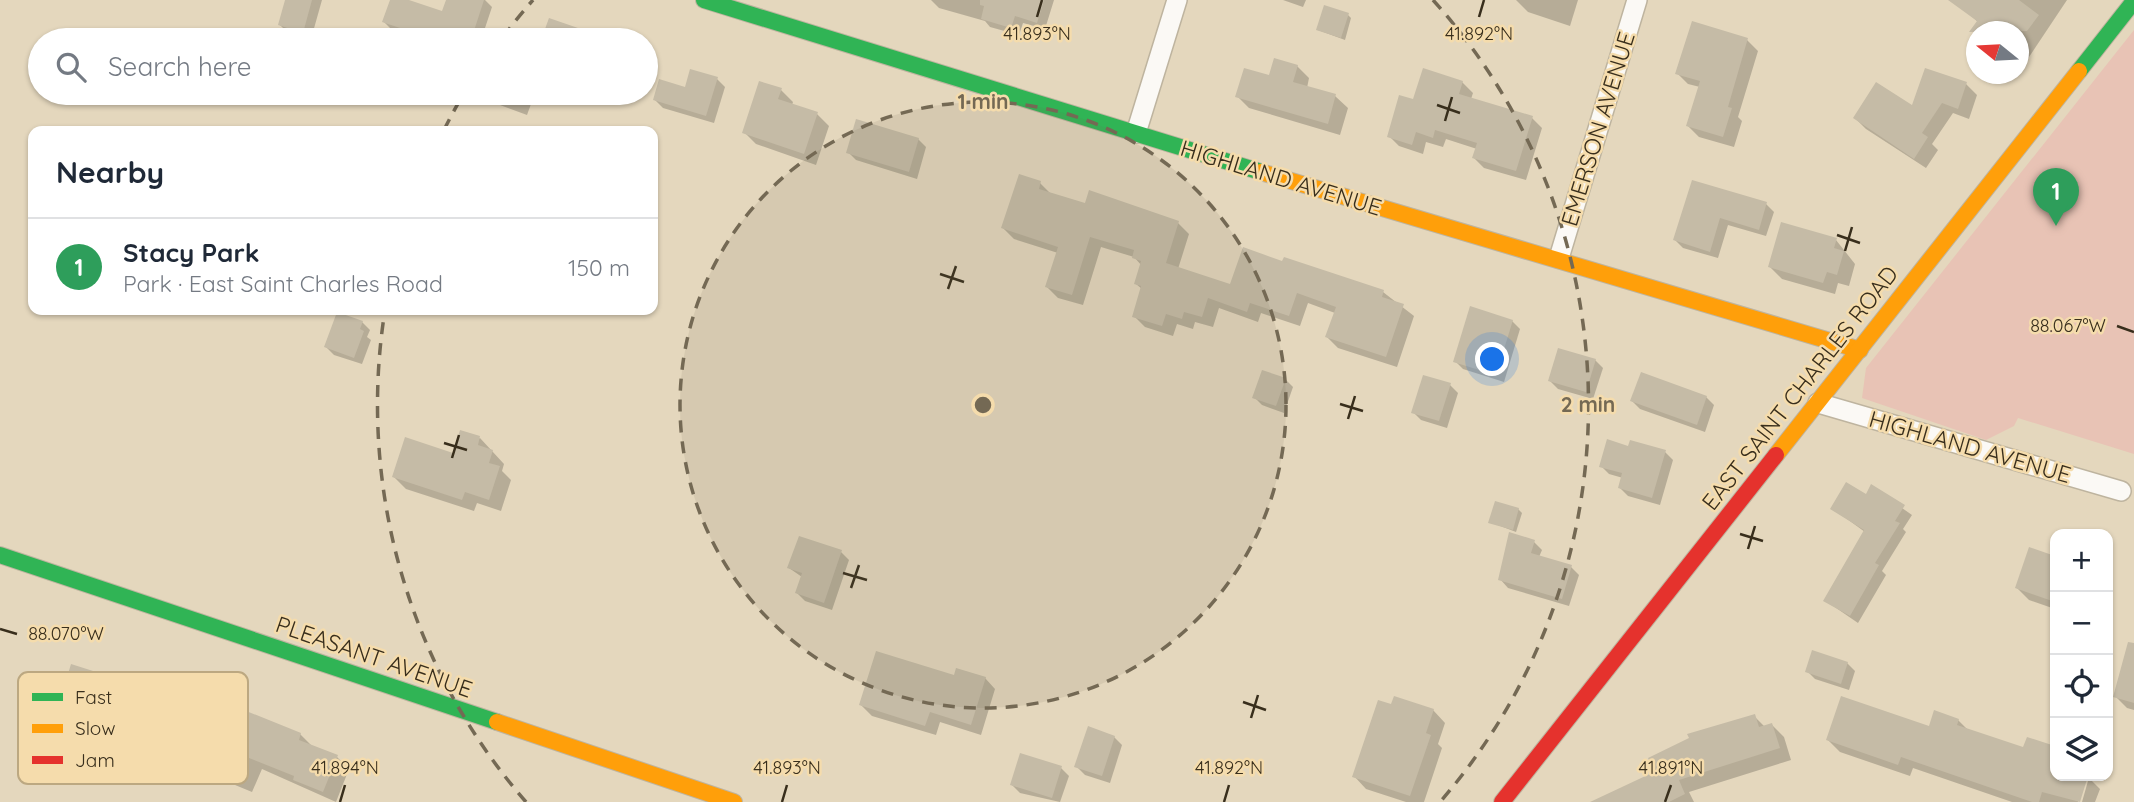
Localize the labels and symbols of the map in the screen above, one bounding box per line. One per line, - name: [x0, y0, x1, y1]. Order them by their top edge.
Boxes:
- north arrow: [1966, 21, 2029, 84]
- text: 41.893°N: [1003, 22, 1071, 45]
- text: 41.892°N: [1445, 22, 1513, 45]
- street label: EMERSON AVENUE: [1554, 28, 1641, 229]
- text: 1 min: [958, 88, 1008, 114]
- street label: HIGHLAND AVENUE: [1177, 133, 1385, 222]
- pin: 1: [2033, 168, 2079, 226]
- street label: EAST SAINT CHARLES ROAD: [1695, 260, 1904, 516]
- text: 88.067°W: [2030, 314, 2106, 337]
- your location: [1475, 342, 1509, 376]
- text: 2 min: [1561, 391, 1615, 417]
- centre of rings: [971, 393, 995, 417]
- street label: HIGHLAND AVENUE: [1866, 404, 2075, 489]
- street label: PLEASANT AVENUE: [272, 609, 476, 704]
- text: 88.070°W: [28, 622, 104, 645]
- legend: [18, 672, 248, 784]
- text: Fast: [75, 685, 112, 709]
- text: Slow: [75, 716, 116, 740]
- text: Jam: [75, 748, 115, 772]
- text: 41.894°N: [311, 756, 379, 779]
- text: 41.893°N: [753, 756, 821, 779]
- text: 41.892°N: [1195, 756, 1263, 779]
- text: 41.891°N: [1639, 756, 1703, 779]

